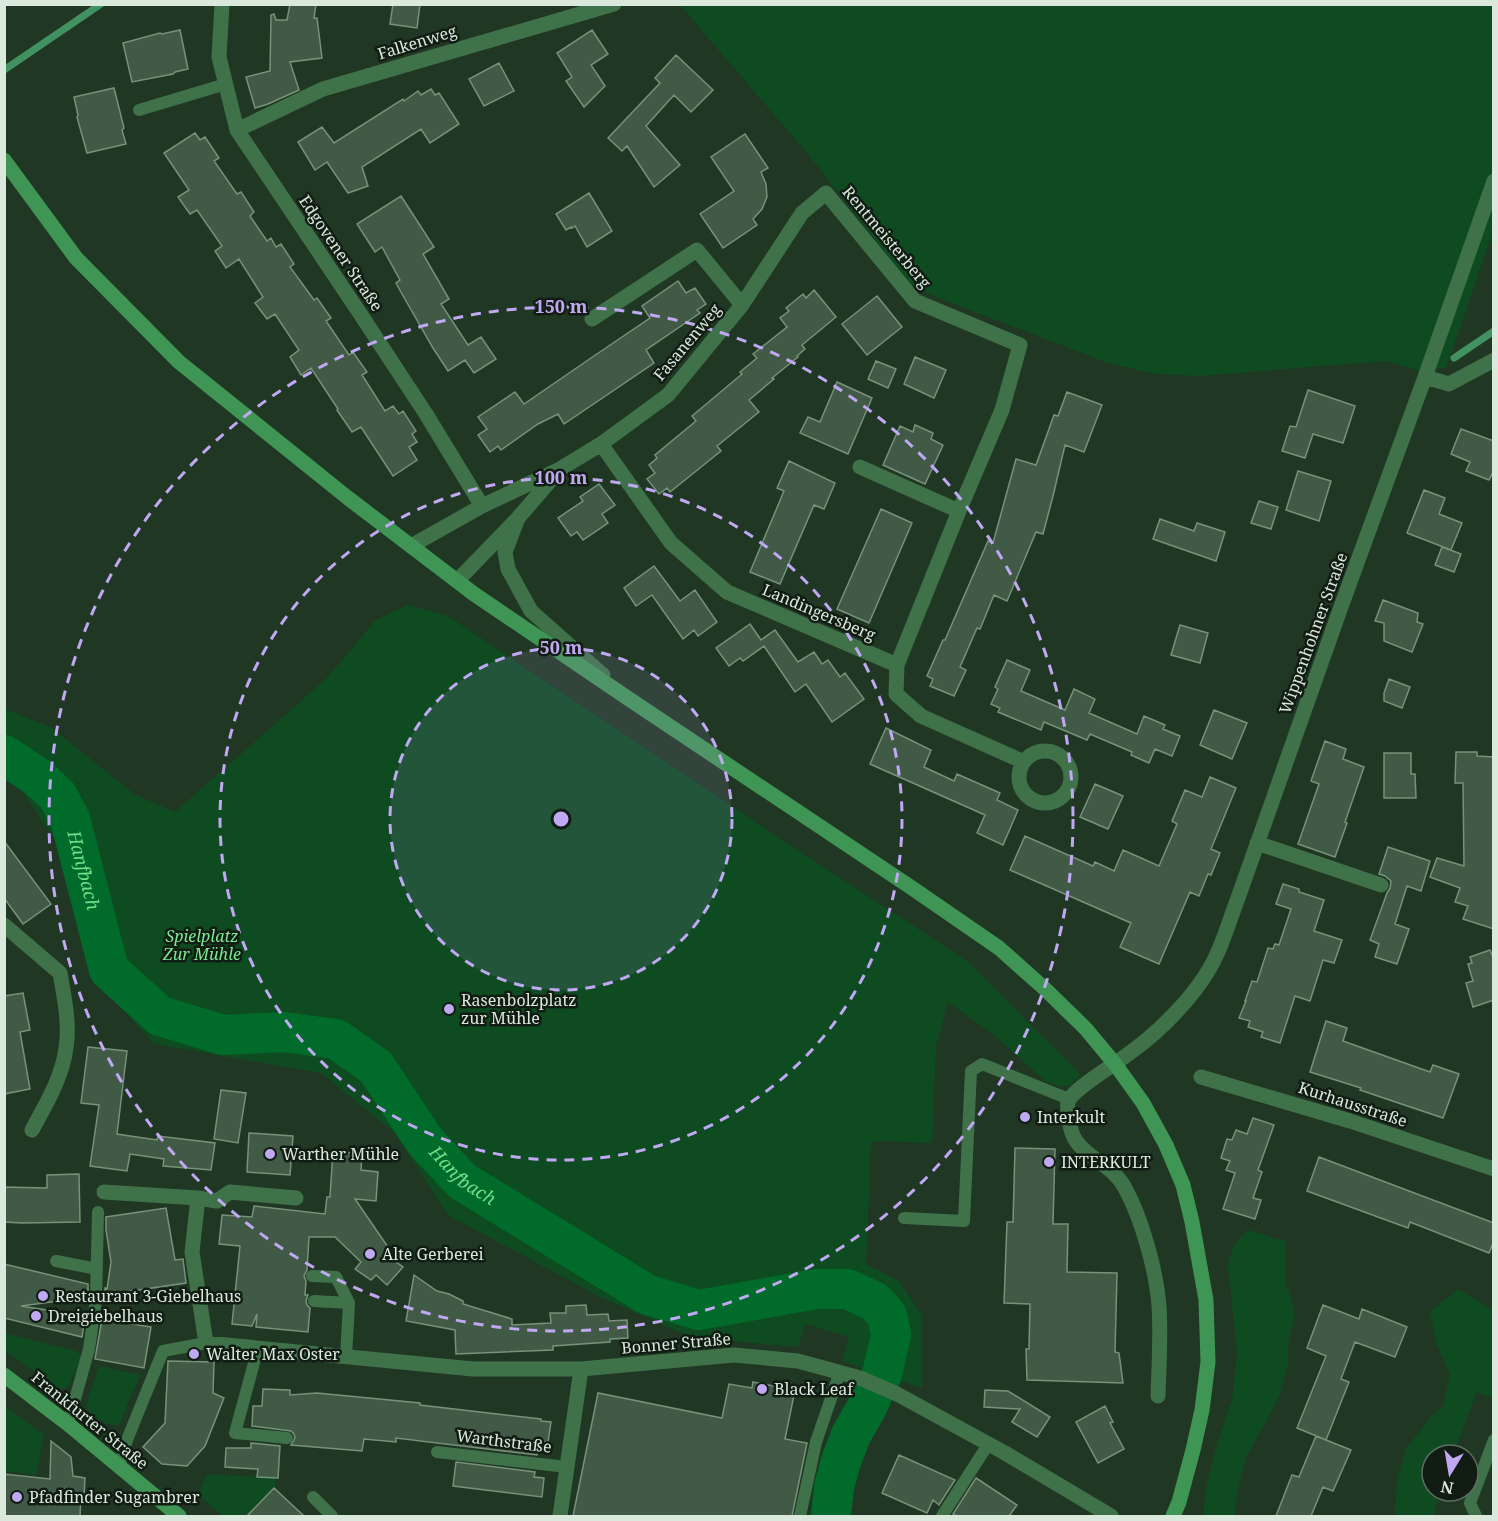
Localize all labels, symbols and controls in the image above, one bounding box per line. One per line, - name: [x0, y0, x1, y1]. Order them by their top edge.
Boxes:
- street label: Falkenweg: [375, 19, 460, 64]
- street label: Rentmeisterberg: [838, 181, 937, 293]
- street label: Edgovener Straße: [294, 191, 388, 315]
- text: 150 m: [535, 294, 588, 318]
- street label: Fasanenweg: [648, 299, 726, 385]
- text: 100 m: [535, 465, 588, 489]
- street label: Wippenhohner Straße: [1274, 549, 1352, 717]
- street label: Landingersberg: [759, 578, 879, 646]
- text: 50 m: [540, 635, 583, 659]
- centre of rings: [551, 809, 571, 829]
- water label: Hanfbach: [62, 827, 106, 913]
- park label: Spielplatz Zur Mühle: [162, 925, 241, 965]
- place label: Rasenbolzplatz zur Mühle: [461, 989, 576, 1029]
- marker: Rasenbolzplatz zur Mühle: [442, 1002, 456, 1016]
- street label: Kurhausstraße: [1296, 1076, 1410, 1132]
- place label: Interkult: [1037, 1106, 1105, 1128]
- marker: Interkult: [1018, 1110, 1032, 1124]
- water label: Hanfbach: [424, 1139, 501, 1210]
- place label: Warther Mühle: [282, 1143, 399, 1165]
- marker: Warther Mühle: [263, 1147, 277, 1161]
- place label: INTERKULT: [1061, 1151, 1151, 1173]
- marker: INTERKULT: [1042, 1155, 1056, 1169]
- place label: Alte Gerberei: [382, 1243, 484, 1265]
- marker: Alte Gerberei: [363, 1247, 377, 1261]
- place label: Restaurant 3-Giebelhaus: [55, 1285, 241, 1307]
- marker: Restaurant 3-Giebelhaus: [36, 1289, 50, 1303]
- place label: Dreigiebelhaus: [48, 1305, 163, 1327]
- marker: Dreigiebelhaus: [29, 1309, 43, 1323]
- street label: Bonner Straße: [620, 1327, 732, 1359]
- place label: Walter Max Oster: [206, 1343, 340, 1365]
- marker: Walter Max Oster: [187, 1347, 201, 1361]
- street label: Frankfurter Straße: [27, 1366, 153, 1474]
- place label: Black Leaf: [774, 1378, 855, 1400]
- marker: Black Leaf: [755, 1382, 769, 1396]
- street label: Warthstraße: [455, 1424, 553, 1458]
- north arrow: [1420, 1443, 1480, 1503]
- text: N: [1438, 1476, 1455, 1500]
- place label: Pfadfinder Sugambrer: [29, 1486, 200, 1508]
- marker: Pfadfinder Sugambrer: [10, 1490, 24, 1504]

